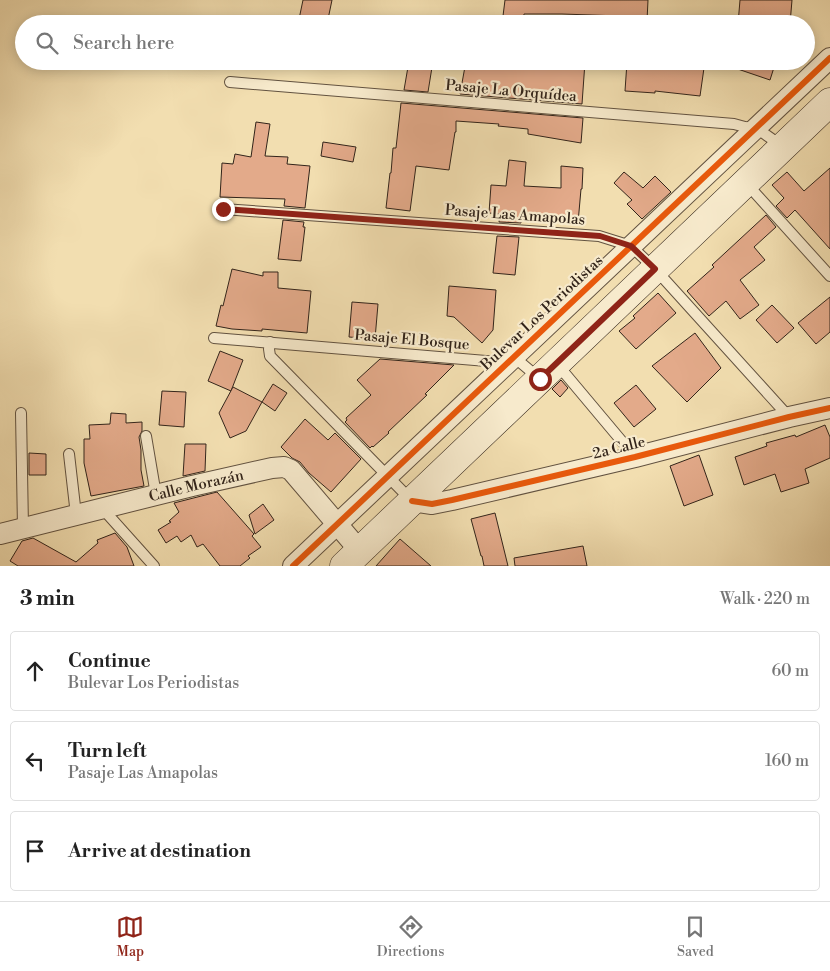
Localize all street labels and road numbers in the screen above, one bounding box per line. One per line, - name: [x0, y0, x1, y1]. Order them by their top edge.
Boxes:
- street label: Pasaje La Orquídea: [444, 76, 578, 106]
- street label: Pasaje Las Amapolas: [444, 201, 586, 229]
- street label: Bulevar Los Periodistas: [476, 251, 607, 375]
- street label: Pasaje El Bosque: [354, 326, 470, 354]
- street label: 2a Calle: [591, 432, 647, 464]
- street label: Calle Morazán: [147, 465, 245, 506]

